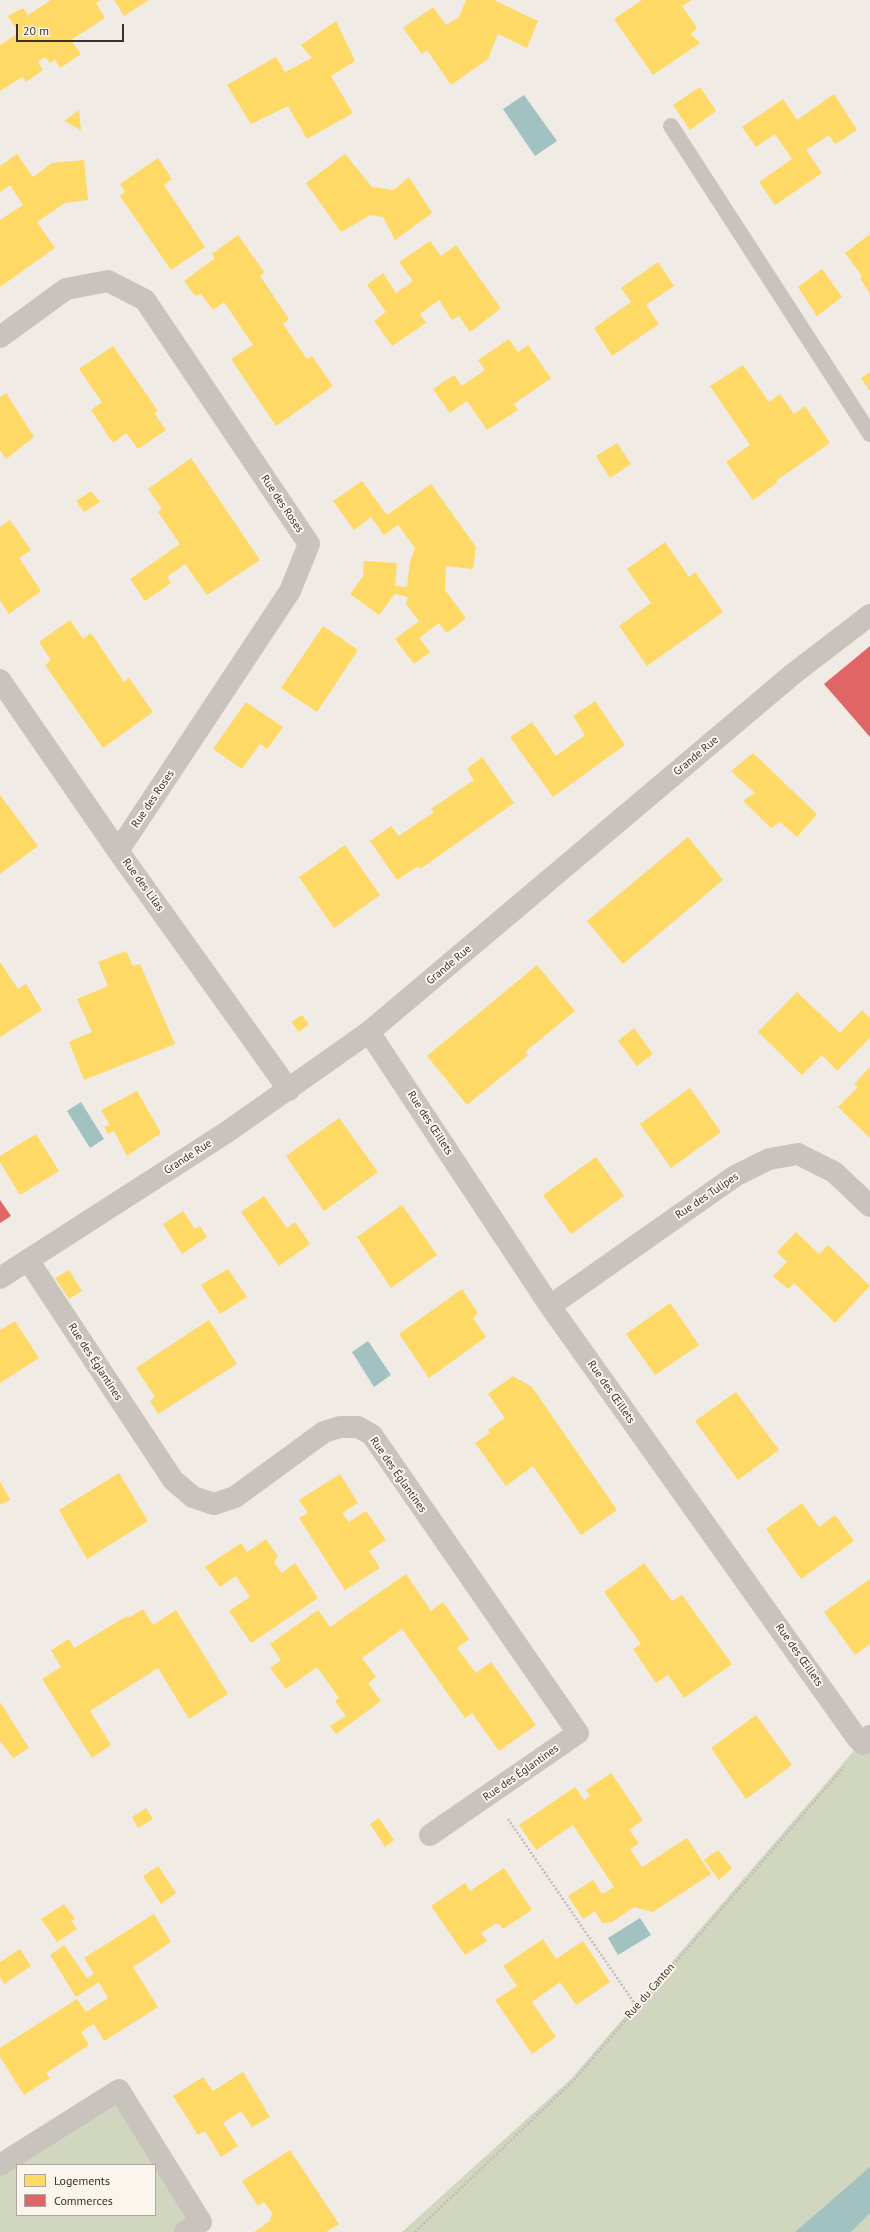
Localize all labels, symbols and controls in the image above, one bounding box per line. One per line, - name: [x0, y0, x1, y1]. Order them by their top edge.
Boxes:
- scale bar: [18, 16, 126, 42]
- text: 20 m: [23, 23, 49, 38]
- street label: Rue des Roses: [258, 473, 306, 535]
- street label: Grande Rue: [671, 733, 721, 779]
- street label: Rue des Roses: [129, 768, 177, 830]
- street label: Rue des Lilas: [119, 856, 167, 914]
- street label: Grande Rue: [424, 942, 474, 988]
- street label: Rue des Œillets: [404, 1089, 456, 1157]
- street label: Grande Rue: [162, 1137, 214, 1177]
- street label: Rue des Tulipes: [673, 1170, 741, 1222]
- street label: Rue des Églantines: [65, 1321, 125, 1403]
- street label: Rue des Œillets: [585, 1358, 637, 1426]
- street label: Rue des Églantines: [367, 1435, 429, 1515]
- street label: Rue des Œillets: [773, 1621, 825, 1689]
- street label: Rue des Églantines: [481, 1742, 561, 1804]
- street label: Rue du Canton: [622, 1961, 678, 2021]
- legend: [16, 2164, 156, 2216]
- text: Logements: [54, 2173, 110, 2188]
- text: Commerces: [54, 2193, 113, 2208]

